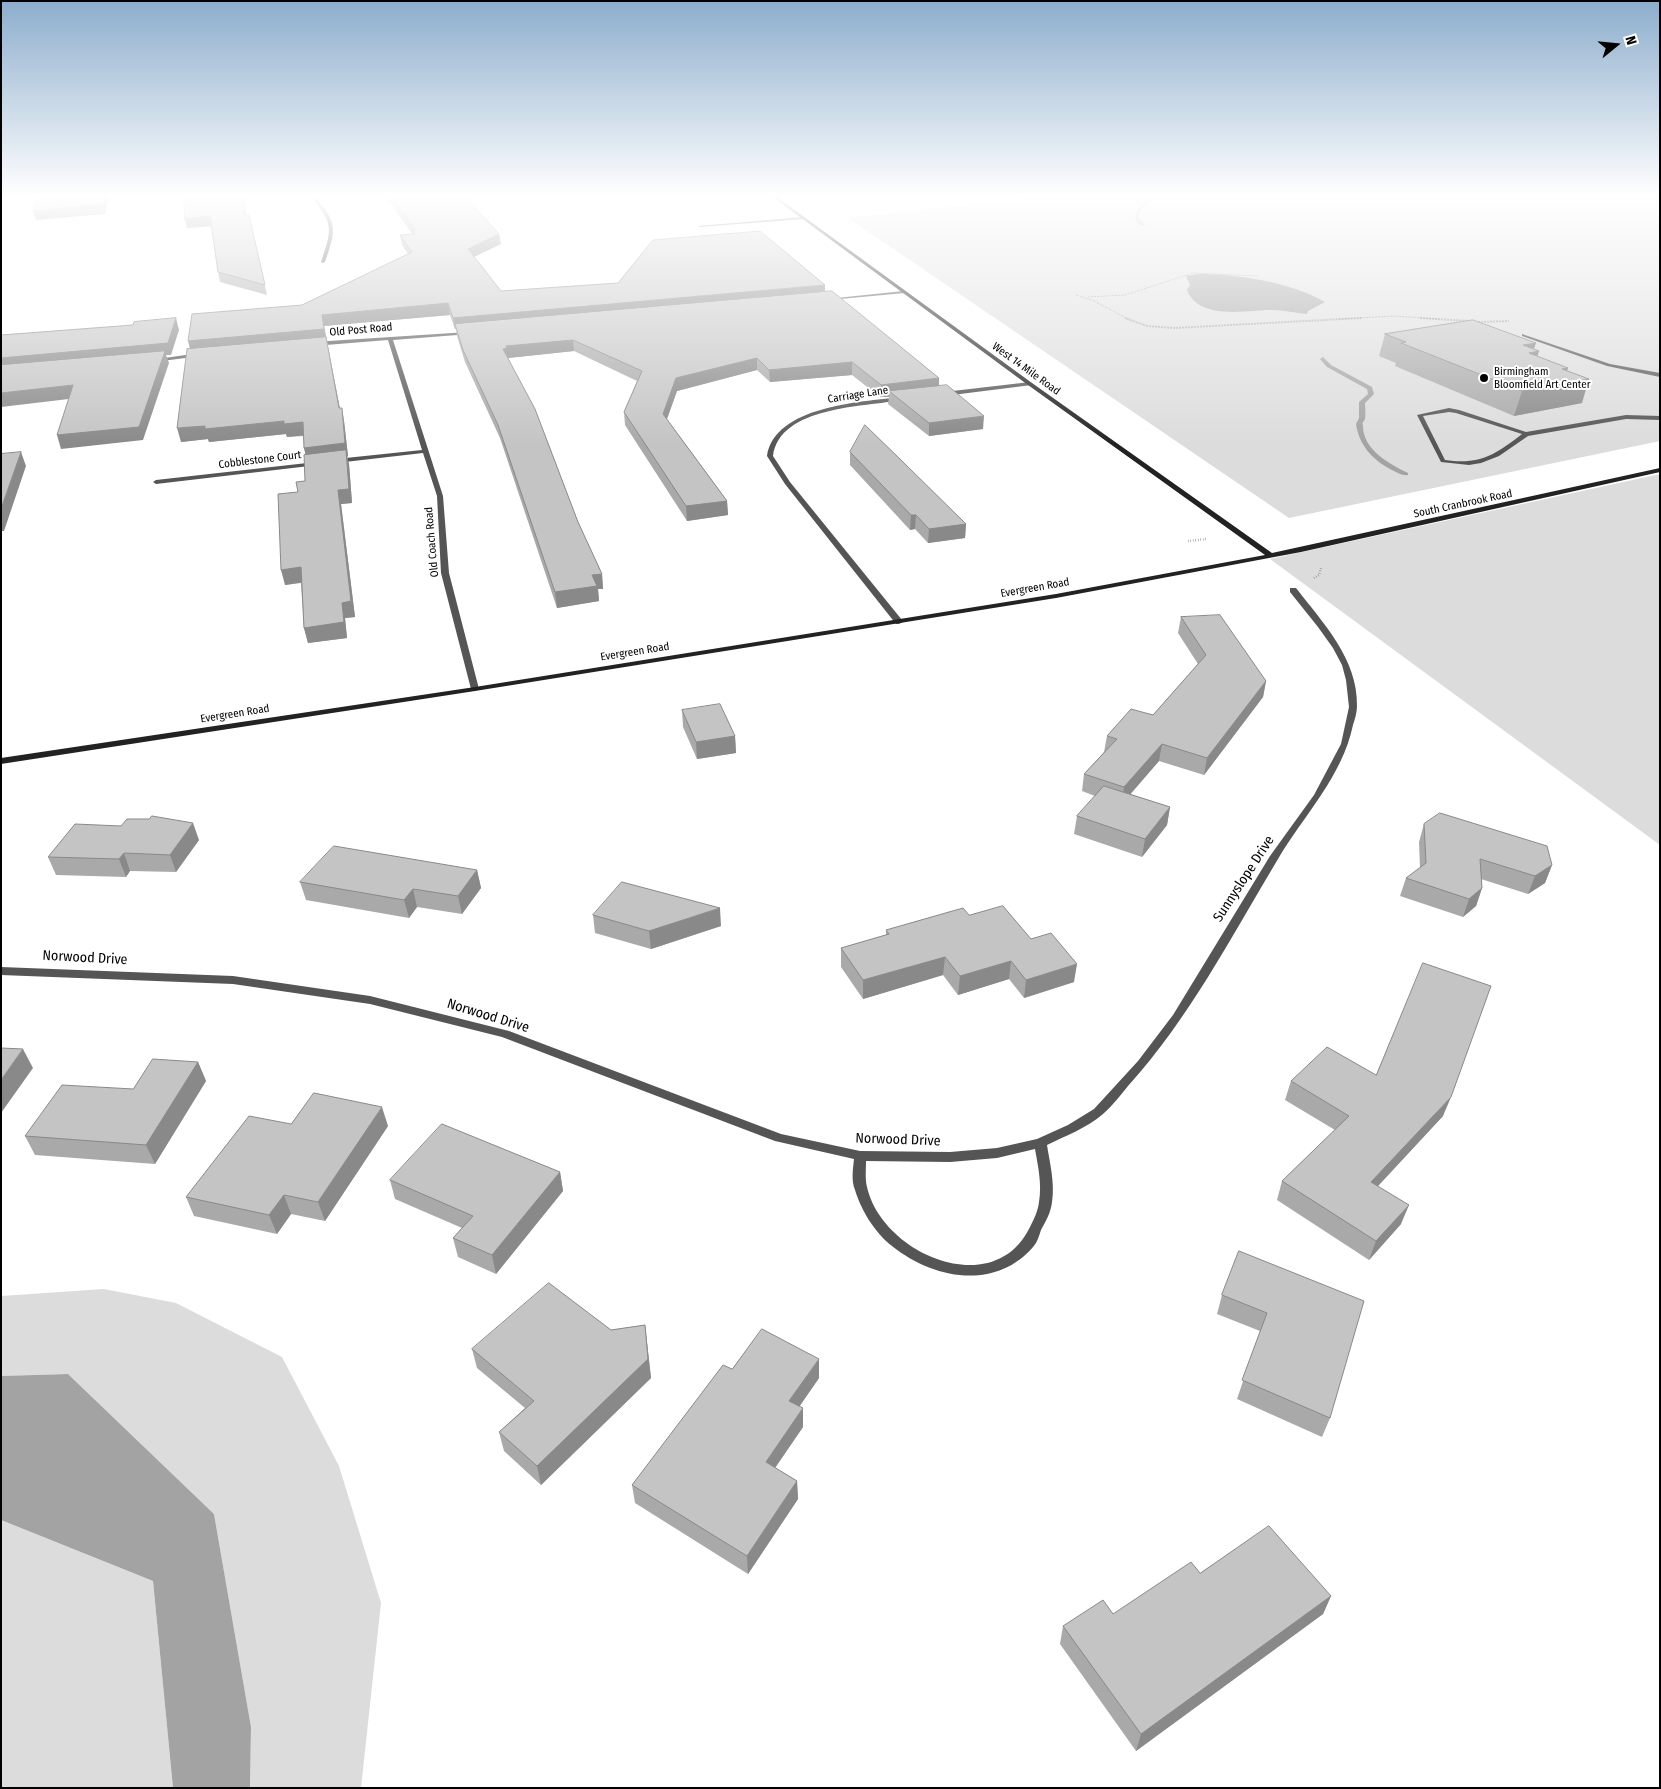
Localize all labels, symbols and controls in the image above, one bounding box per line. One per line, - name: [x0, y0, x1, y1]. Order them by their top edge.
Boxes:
- north arrow: [1591, 20, 1641, 70]
- text: N: [1621, 34, 1640, 47]
- street label: Old Post Road: [329, 321, 393, 339]
- street label: West 14 Mile Road: [989, 340, 1063, 398]
- place label: Birmingham Bloomfield Art Center: [1494, 365, 1591, 391]
- marker: Birmingham Bloomfield Art Center: [1478, 372, 1490, 384]
- street label: Carriage Lane: [827, 384, 889, 406]
- street label: Cobblestone Court: [218, 448, 302, 472]
- street label: South Cranbrook Road: [1412, 487, 1514, 521]
- street label: Old Coach Road: [422, 506, 442, 578]
- street label: Evergreen Road: [1000, 575, 1070, 601]
- street label: Evergreen Road: [600, 640, 670, 664]
- street label: Evergreen Road: [200, 702, 270, 726]
- street label: Sunnyslope Drive: [1210, 833, 1278, 925]
- street label: Norwood Drive: [42, 947, 128, 969]
- street label: Norwood Drive: [445, 996, 531, 1036]
- street label: Norwood Drive: [855, 1130, 941, 1150]

